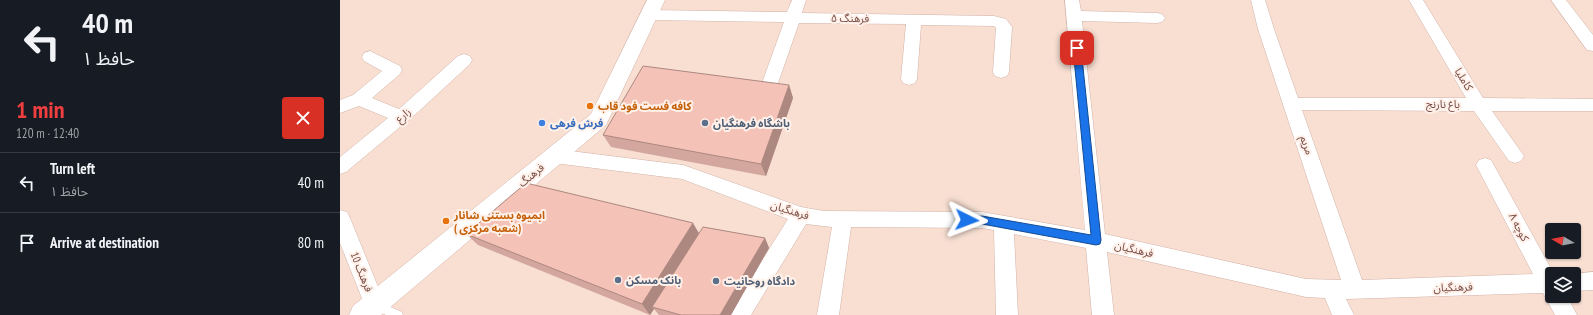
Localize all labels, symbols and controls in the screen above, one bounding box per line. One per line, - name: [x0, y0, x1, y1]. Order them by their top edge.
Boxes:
- text: 40 m: [82, 4, 133, 41]
- street label: فرهنگ ۵: [831, 11, 869, 25]
- icon: left: [16, 16, 68, 68]
- pin: [1060, 31, 1094, 65]
- icon: arrive: [1066, 37, 1088, 59]
- text: حافظ ۱: [82, 47, 135, 70]
- street label: کاملیا: [1452, 65, 1476, 93]
- text: 1 min: [16, 94, 64, 125]
- button: close: [282, 97, 324, 139]
- street label: باغ نارنج: [1426, 97, 1460, 112]
- place label: کافه فست فود قاب: [598, 99, 693, 113]
- marker: کافه فست فود قاب: [585, 101, 595, 111]
- street label: زارع: [392, 105, 414, 126]
- place label: فرش فرهی: [550, 116, 604, 130]
- place label: باشگاه فرهنگیان: [713, 116, 790, 130]
- marker: فرش فرهی: [537, 118, 547, 128]
- marker: باشگاه فرهنگیان: [700, 118, 710, 128]
- text: 120 m · 12:40: [16, 125, 79, 142]
- street label: مریم: [1295, 134, 1317, 157]
- text: Turn left: [50, 159, 95, 178]
- street label: فرهنگ: [515, 160, 547, 190]
- icon: left: [16, 172, 38, 194]
- text: 40 m: [298, 173, 324, 192]
- text: حافظ ۱: [50, 183, 88, 200]
- street label: فرهنگیان: [769, 198, 811, 223]
- position arrow: [946, 199, 988, 241]
- place label: ابمیوه بستنی شانار ( شعبه مرکزی): [453, 208, 545, 235]
- street label: کوچه ۸: [1505, 210, 1532, 245]
- marker: ابمیوه بستنی شانار ( شعبه مرکزی): [441, 216, 451, 226]
- north arrow: [1545, 223, 1581, 259]
- map controls: [1545, 223, 1581, 303]
- icon: arrive: [16, 232, 38, 254]
- text: Arrive at destination: [50, 233, 159, 252]
- text: 80 m: [298, 233, 324, 252]
- street label: فرهنگیان: [1113, 238, 1155, 260]
- street label: فرهنگ 10: [348, 250, 376, 294]
- button: layers: [1545, 267, 1581, 303]
- place label: بانک مسکن: [626, 273, 681, 287]
- place label: دادگاه روحانیت: [724, 274, 796, 288]
- marker: بانک مسکن: [613, 275, 623, 285]
- marker: دادگاه روحانیت: [711, 276, 721, 286]
- street label: فرهنگیان: [1433, 279, 1473, 295]

